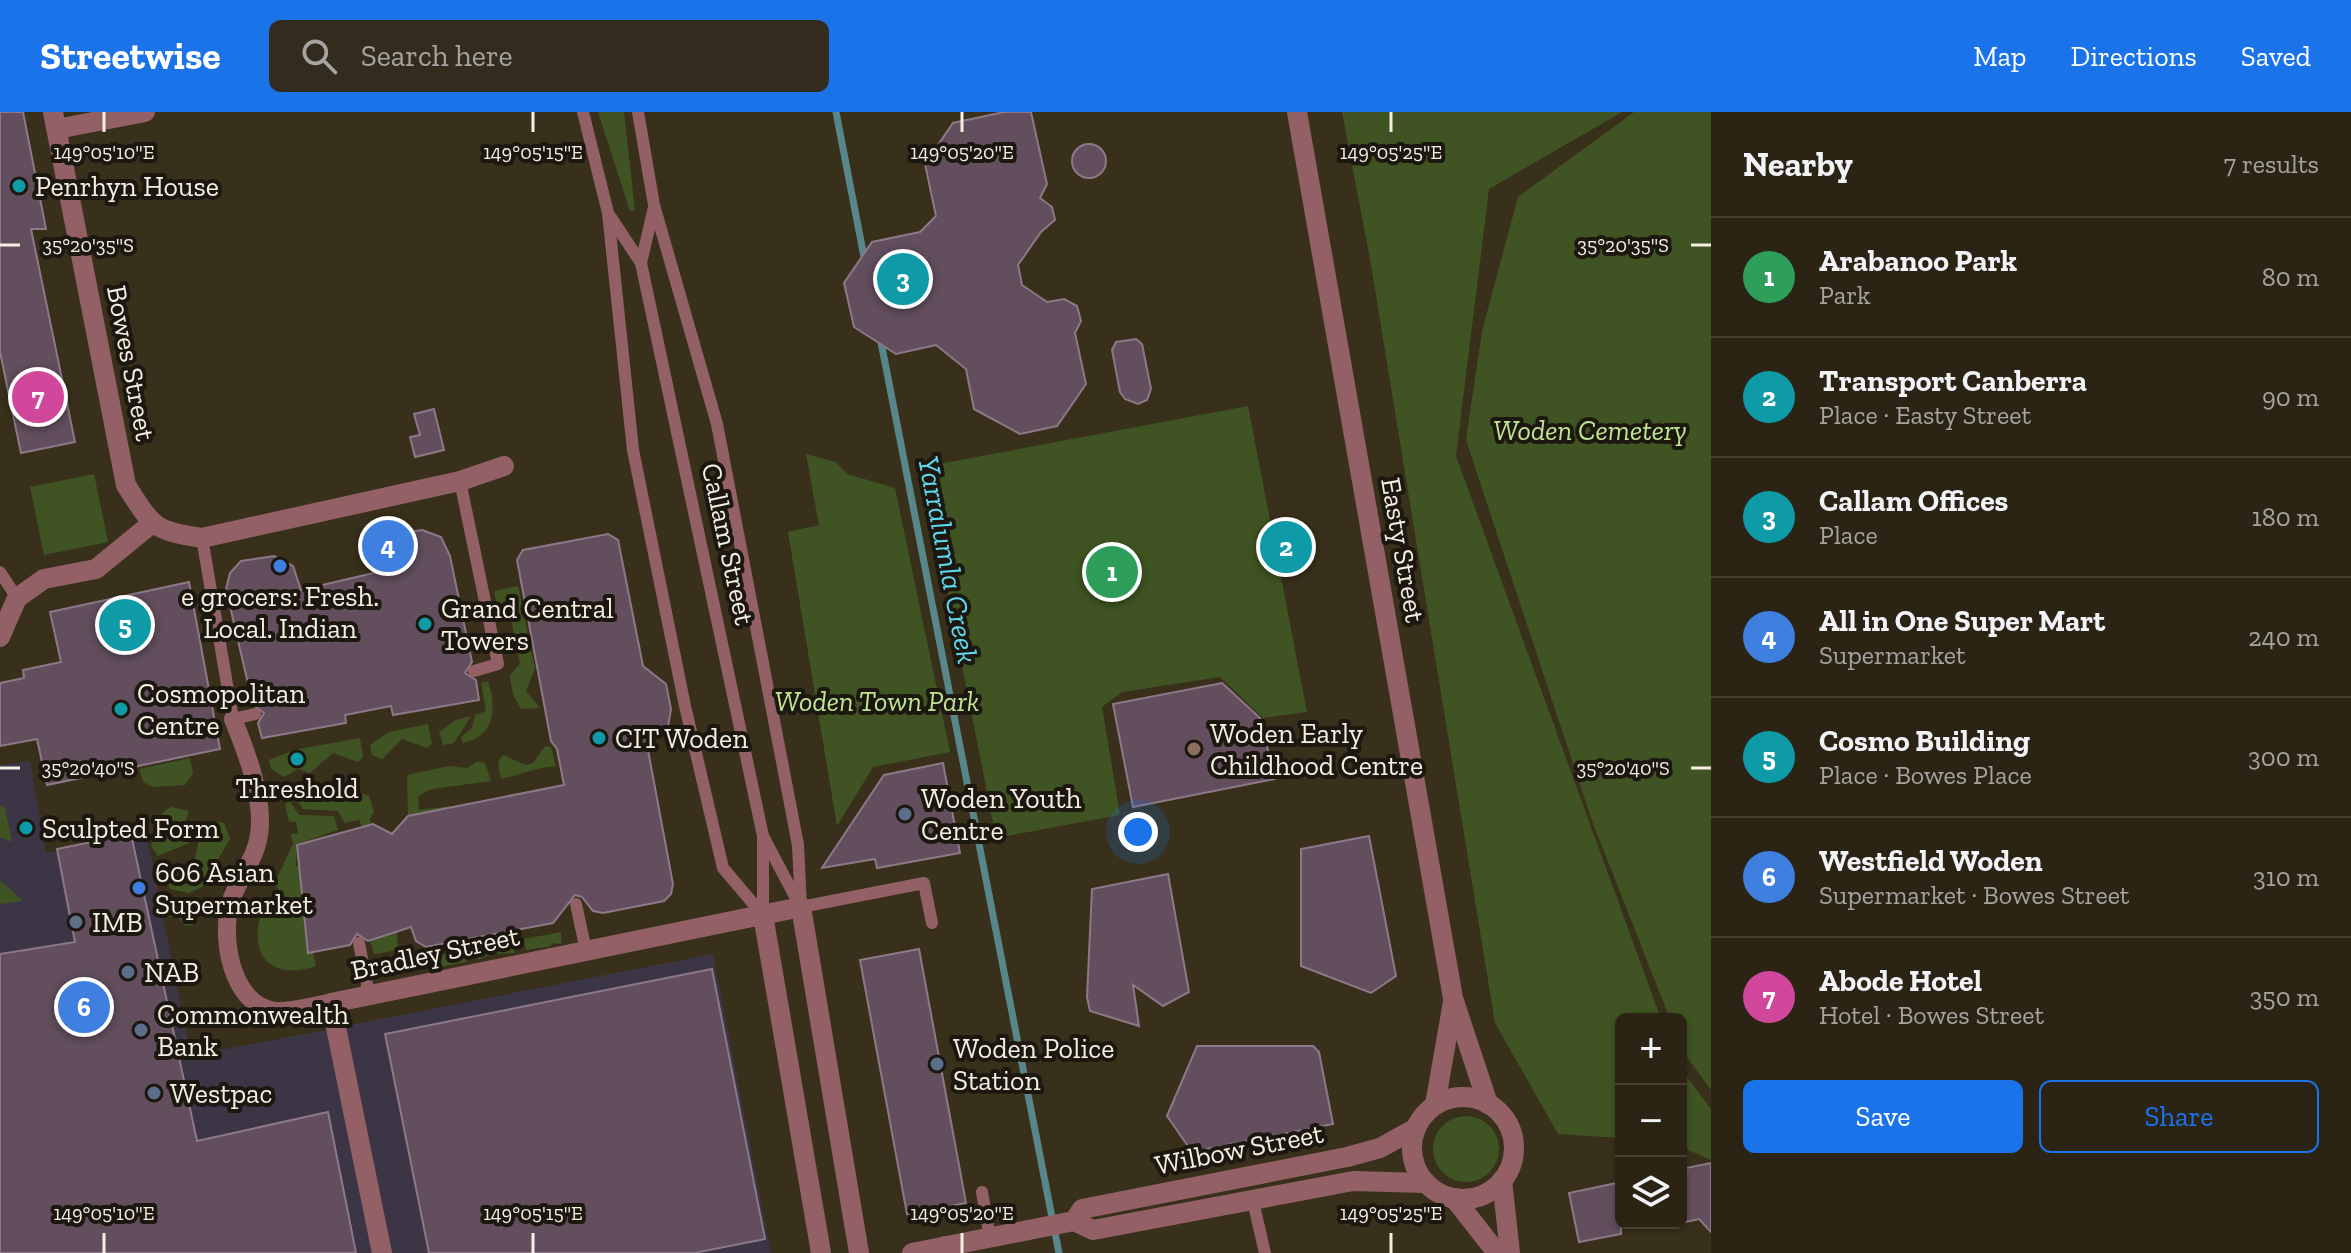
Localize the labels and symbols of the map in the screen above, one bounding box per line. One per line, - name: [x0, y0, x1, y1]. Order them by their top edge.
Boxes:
- text: 149°05'10"E: [54, 140, 155, 164]
- text: 149°05'15"E: [483, 140, 583, 164]
- text: 149°05'20"E: [910, 140, 1014, 164]
- text: 149°05'25"E: [1340, 140, 1442, 164]
- place label: Penrhyn House: [35, 170, 219, 203]
- marker: Penrhyn House: [10, 177, 28, 195]
- text: 35°20'35"S: [42, 233, 134, 257]
- text: 35°20'35"S: [1577, 233, 1669, 257]
- pin: 3: [877, 249, 929, 309]
- street label: Bowes Street: [100, 282, 162, 444]
- pin: 7: [12, 367, 64, 427]
- park label: Woden Cemetery: [1493, 414, 1687, 447]
- water label: Yarralumla Creek: [910, 453, 986, 667]
- street label: Callam Street: [695, 460, 761, 628]
- street label: Easty Street: [1374, 475, 1432, 626]
- pin: 4: [362, 516, 414, 576]
- pin: 2: [1260, 517, 1312, 577]
- pin: 1: [1086, 542, 1138, 602]
- marker: e grocers: Fresh. Local. Indian: [271, 557, 289, 575]
- place label: e grocers: Fresh. Local. Indian: [181, 580, 379, 645]
- place label: Grand Central Towers: [441, 592, 614, 657]
- pin: 5: [99, 595, 151, 655]
- marker: Grand Central Towers: [416, 615, 434, 633]
- place label: Cosmopolitan Centre: [137, 677, 305, 742]
- park label: Woden Town Park: [775, 685, 979, 718]
- marker: Cosmopolitan Centre: [112, 700, 130, 718]
- place label: Woden Early Childhood Centre: [1210, 717, 1423, 782]
- place label: CIT Woden: [615, 722, 748, 755]
- marker: CIT Woden: [590, 729, 608, 747]
- marker: Woden Early Childhood Centre: [1185, 740, 1203, 758]
- marker: Threshold: [288, 750, 306, 768]
- text: 35°20'40"S: [41, 756, 135, 780]
- text: 35°20'40"S: [1576, 756, 1670, 780]
- place label: Threshold: [235, 772, 359, 805]
- place label: Woden Youth Centre: [921, 782, 1082, 847]
- marker: Woden Youth Centre: [896, 805, 914, 823]
- place label: Sculpted Form: [42, 812, 219, 845]
- your location: [1118, 812, 1158, 852]
- marker: Sculpted Form: [17, 819, 35, 837]
- place label: 606 Asian Supermarket: [155, 856, 313, 921]
- marker: 606 Asian Supermarket: [130, 879, 148, 897]
- place label: IMB: [92, 906, 143, 939]
- marker: IMB: [67, 913, 85, 931]
- street label: Bradley Street: [348, 919, 523, 987]
- place label: NAB: [144, 956, 199, 989]
- marker: NAB: [119, 963, 137, 981]
- pin: 6: [58, 977, 110, 1037]
- place label: Commonwealth Bank: [157, 998, 349, 1063]
- marker: Commonwealth Bank: [132, 1021, 150, 1039]
- place label: Woden Police Station: [953, 1032, 1114, 1097]
- marker: Woden Police Station: [928, 1055, 946, 1073]
- place label: Westpac: [170, 1077, 273, 1110]
- marker: Westpac: [145, 1084, 163, 1102]
- street label: Wilbow Street: [1152, 1116, 1327, 1182]
- text: 149°05'10"E: [54, 1201, 155, 1225]
- text: 149°05'15"E: [483, 1201, 583, 1225]
- text: 149°05'20"E: [910, 1201, 1014, 1225]
- text: 149°05'25"E: [1340, 1201, 1442, 1225]

